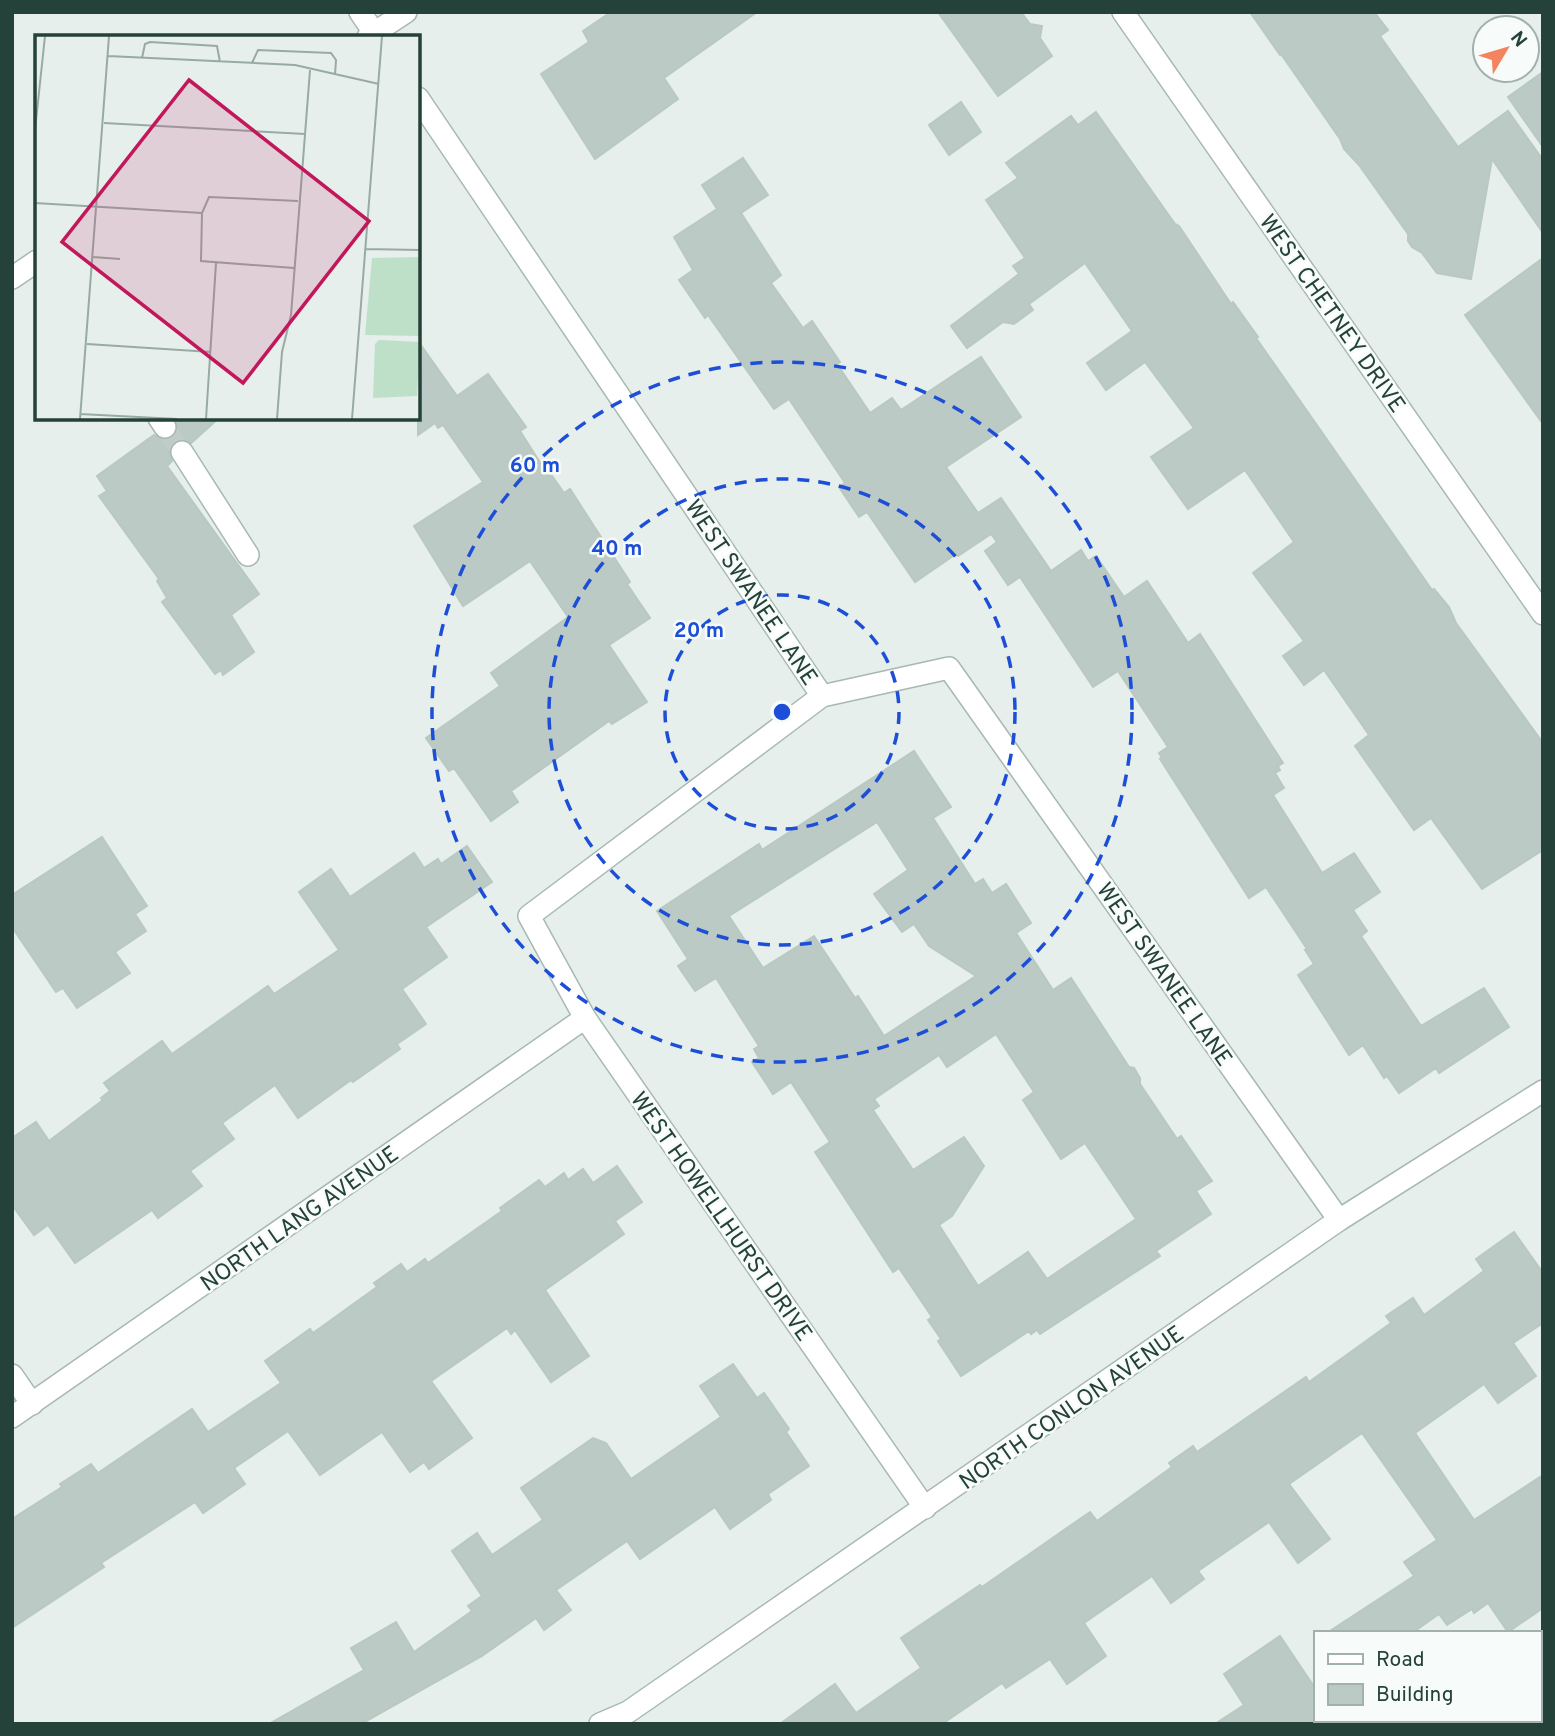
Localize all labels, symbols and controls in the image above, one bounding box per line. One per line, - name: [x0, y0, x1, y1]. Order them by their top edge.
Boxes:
- north arrow: [1471, 14, 1541, 84]
- text: N: [1504, 27, 1531, 53]
- inset map: [35, 35, 420, 420]
- street label: WEST CHETNEY DRIVE: [1251, 209, 1411, 419]
- text: 60 m: [510, 453, 560, 480]
- street label: WEST SWANEE LANE: [677, 495, 823, 692]
- text: 40 m: [592, 536, 642, 563]
- text: 20 m: [674, 618, 724, 645]
- centre of rings: [770, 700, 794, 724]
- street label: WEST SWANEE LANE: [1089, 878, 1237, 1073]
- street label: WEST HOWELLHURST DRIVE: [623, 1087, 817, 1348]
- street label: NORTH LANG AVENUE: [196, 1141, 405, 1299]
- street label: NORTH CONLON AVENUE: [954, 1320, 1190, 1498]
- legend: [1314, 1631, 1541, 1722]
- text: Road: [1376, 1647, 1425, 1674]
- text: Building: [1376, 1682, 1454, 1709]

